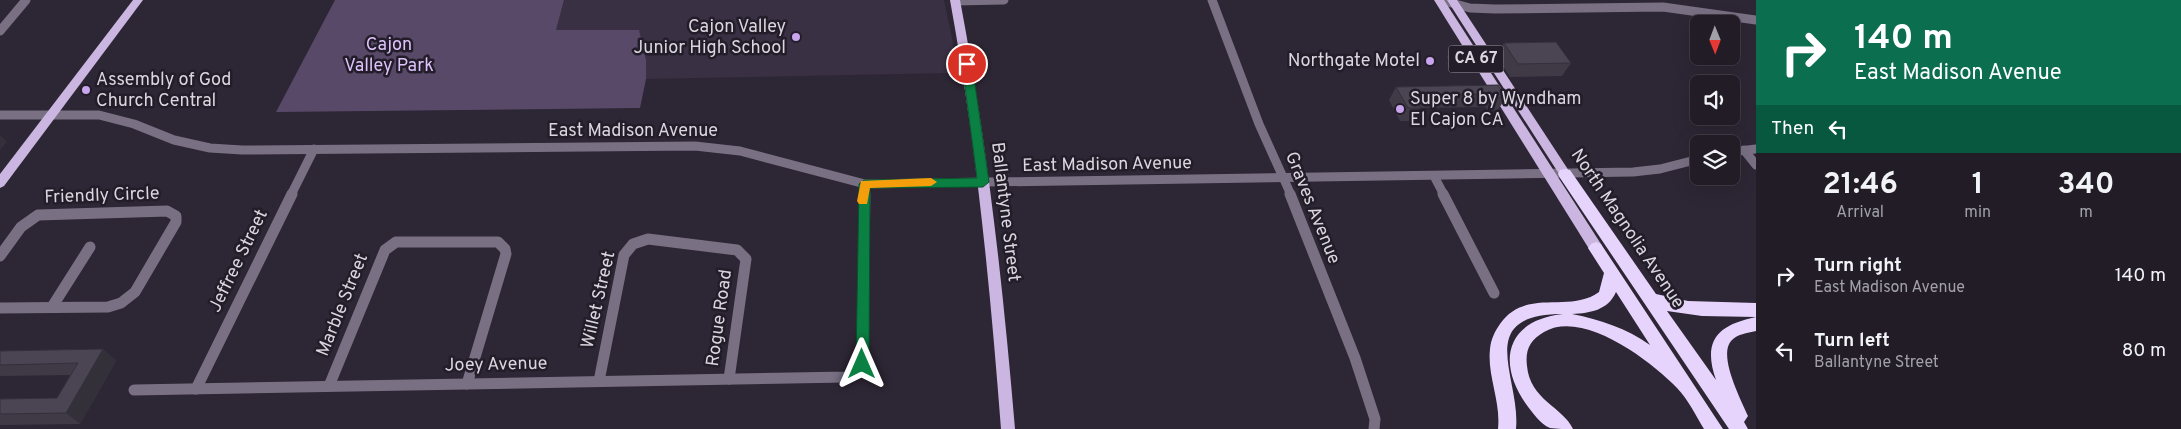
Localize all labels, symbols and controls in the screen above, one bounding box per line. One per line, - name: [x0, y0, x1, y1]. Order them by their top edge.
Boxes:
- north arrow: [1690, 15, 1740, 65]
- map controls: [1690, 15, 1740, 185]
- place label: Cajon Valley Junior High School: [633, 16, 786, 60]
- text: 140 m: [1854, 17, 1953, 61]
- icon: right: [1771, 20, 1836, 85]
- marker: Cajon Valley Junior High School: [790, 31, 802, 43]
- park label: Cajon Valley Park: [344, 34, 434, 78]
- pin: [946, 43, 988, 85]
- road number: CA 67: [1448, 46, 1504, 72]
- icon: arrive: [953, 50, 981, 78]
- place label: Northgate Motel: [1288, 50, 1420, 73]
- marker: Northgate Motel: [1424, 55, 1436, 67]
- text: East Madison Avenue: [1854, 60, 2062, 87]
- place label: Assembly of God Church Central: [96, 69, 231, 113]
- button: sound: [1690, 75, 1740, 125]
- marker: Assembly of God Church Central: [80, 84, 92, 96]
- place label: Super 8 by Wyndham El Cajon CA: [1410, 88, 1582, 132]
- marker: Super 8 by Wyndham El Cajon CA: [1394, 103, 1406, 115]
- icon: left: [1824, 115, 1852, 143]
- text: Then: [1771, 117, 1814, 141]
- street label: East Madison Avenue: [548, 120, 718, 143]
- button: layers: [1690, 135, 1740, 185]
- street label: Ballantyne Street: [985, 141, 1025, 283]
- street label: North Magnolia Avenue: [1565, 145, 1689, 313]
- street label: Graves Avenue: [1279, 148, 1345, 268]
- street label: East Madison Avenue: [1022, 152, 1192, 178]
- text: 21:46: [1823, 167, 1898, 204]
- text: 1: [1972, 167, 1984, 204]
- text: 340: [2057, 167, 2114, 204]
- street label: Friendly Circle: [44, 182, 160, 210]
- text: Arrival: [1836, 203, 1884, 223]
- text: min: [1964, 203, 1991, 223]
- text: m: [2079, 203, 2093, 223]
- street label: Jeffree Street: [204, 206, 274, 316]
- street label: Willet Street: [577, 249, 621, 351]
- street label: Marble Street: [312, 250, 374, 360]
- text: Turn right: [1814, 254, 1902, 278]
- icon: right: [1771, 262, 1799, 290]
- text: 140 m: [2115, 264, 2166, 288]
- street label: Rogue Road: [702, 268, 738, 368]
- text: East Madison Avenue: [1814, 278, 1965, 298]
- text: Turn left: [1814, 329, 1890, 353]
- position arrow: [835, 337, 887, 389]
- icon: left: [1771, 337, 1799, 365]
- text: 80 m: [2122, 339, 2166, 363]
- street label: Joey Avenue: [444, 353, 548, 377]
- text: Ballantyne Street: [1814, 353, 1939, 373]

